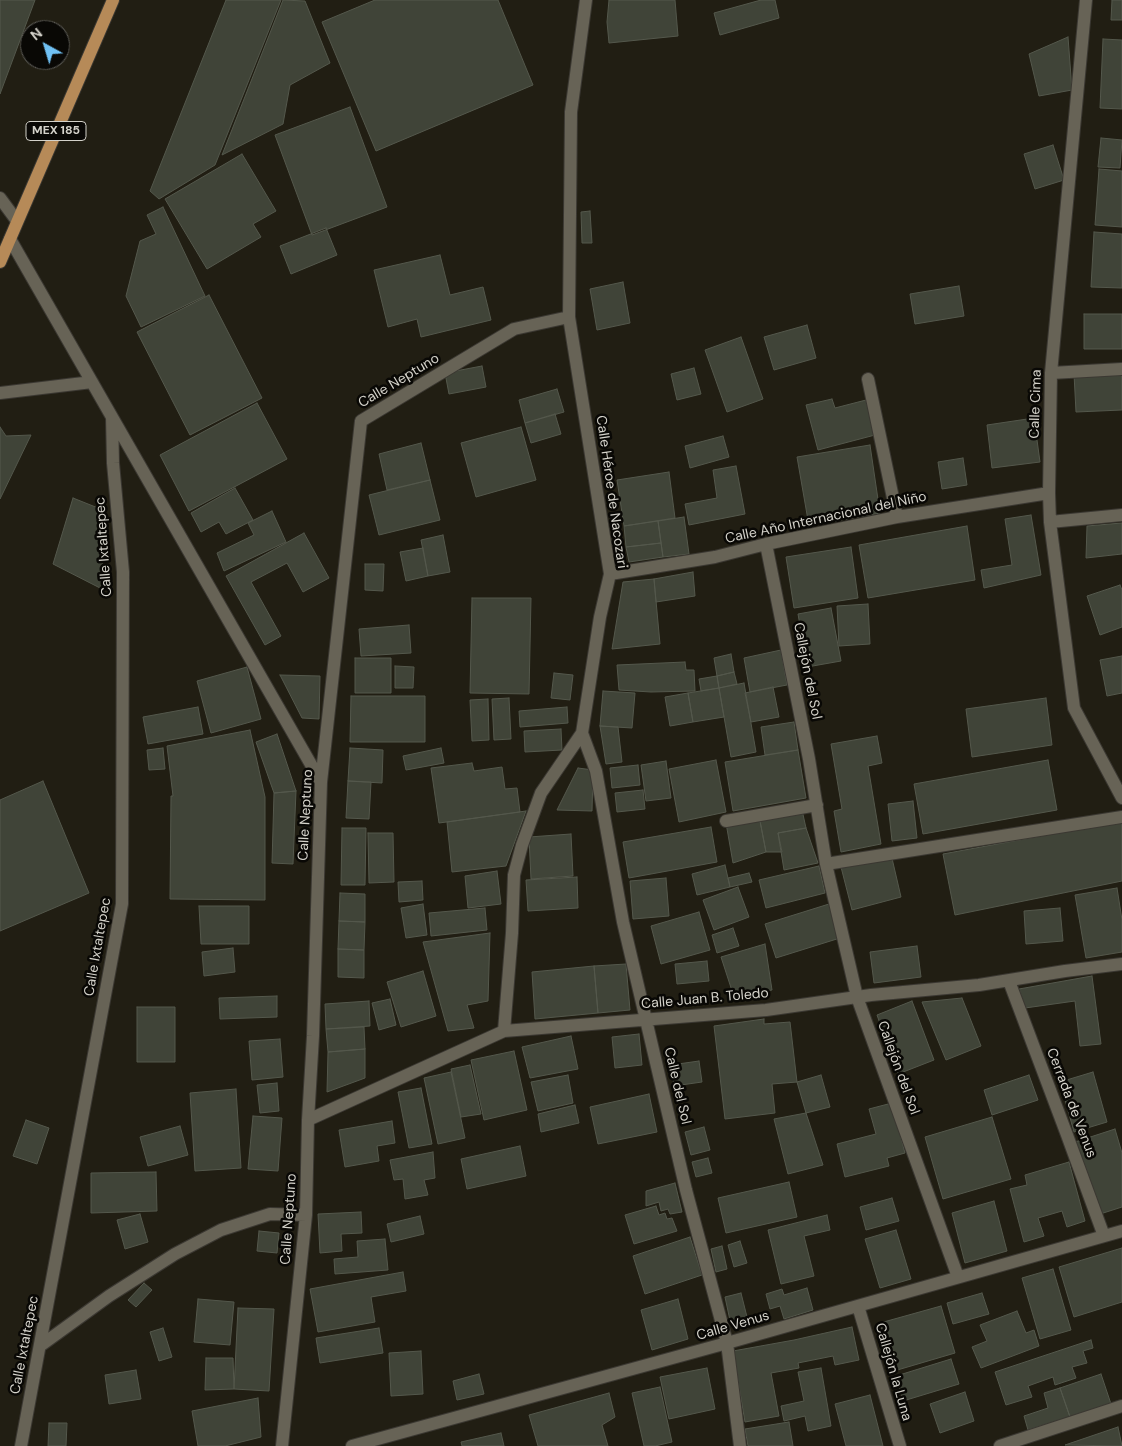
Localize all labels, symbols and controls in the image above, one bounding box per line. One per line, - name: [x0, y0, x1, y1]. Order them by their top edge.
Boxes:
- north arrow: [20, 20, 70, 70]
- text: N: [27, 24, 46, 44]
- road number: MEX 185: [26, 122, 86, 140]
- street label: Calle Neptuno: [355, 350, 443, 412]
- street label: Calle Cima: [1026, 369, 1046, 439]
- street label: Calle Héroe de Nacozari: [592, 414, 630, 570]
- street label: Calle Año Internacional del Niño: [724, 488, 928, 548]
- street label: Calle Ixtaltepec: [92, 497, 116, 597]
- street label: Callejón del Sol: [789, 621, 825, 721]
- street label: Calle Neptuno: [295, 769, 317, 861]
- street label: Calle Ixtaltepec: [81, 896, 115, 998]
- street label: Calle Juan B. Toledo: [641, 985, 769, 1013]
- street label: Callejón del Sol: [873, 1019, 923, 1117]
- street label: Calle del Sol: [660, 1046, 694, 1126]
- street label: Cerrada de Venus: [1042, 1046, 1100, 1160]
- street label: Calle Neptuno: [277, 1173, 301, 1265]
- street label: Calle Ixtaltepec: [7, 1294, 43, 1396]
- street label: Calle Venus: [695, 1308, 771, 1344]
- street label: Callejón la Luna: [871, 1321, 915, 1423]

